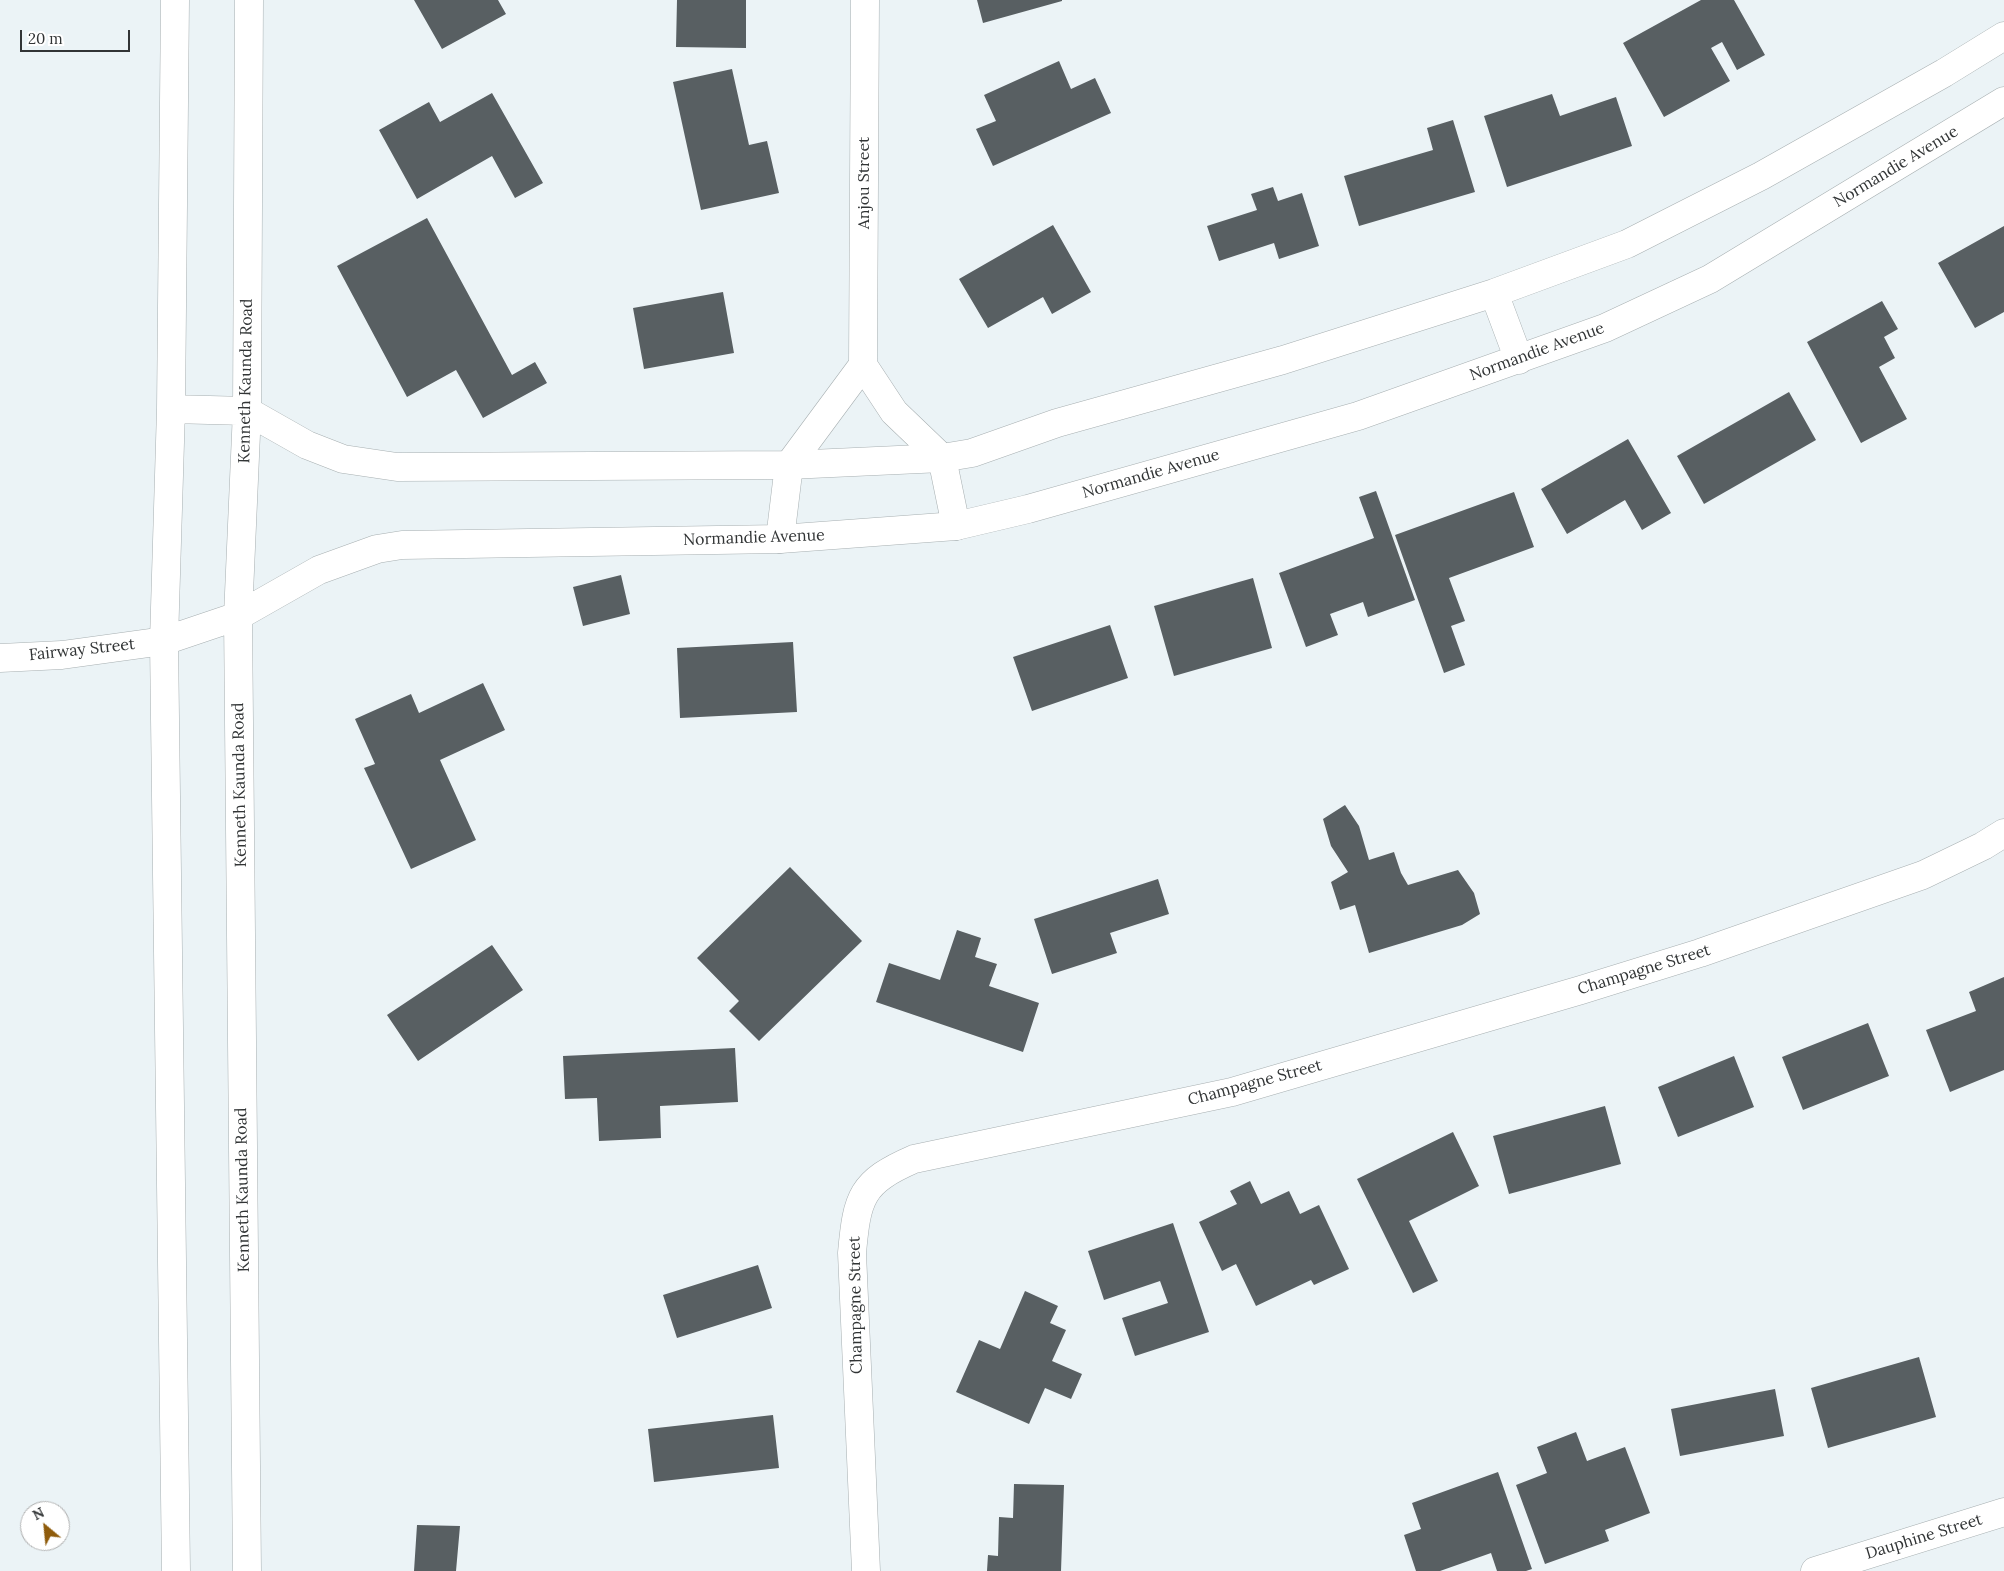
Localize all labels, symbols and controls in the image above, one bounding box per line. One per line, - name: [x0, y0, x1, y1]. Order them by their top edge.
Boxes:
- scale bar: [22, 20, 132, 52]
- text: 20 m: [28, 29, 63, 48]
- street label: Normandie Avenue: [1830, 122, 1962, 212]
- street label: Anjou Street: [854, 137, 874, 229]
- street label: Kenneth Kaunda Road: [235, 298, 257, 464]
- street label: Normandie Avenue: [1467, 319, 1607, 385]
- street label: Normandie Avenue: [1080, 445, 1222, 503]
- street label: Normandie Avenue: [683, 526, 825, 550]
- street label: Fairway Street: [28, 635, 136, 665]
- street label: Kenneth Kaunda Road: [229, 702, 251, 868]
- street label: Champagne Street: [1575, 941, 1713, 999]
- street label: Champagne Street: [1186, 1056, 1324, 1110]
- street label: Kenneth Kaunda Road: [232, 1107, 254, 1273]
- street label: Champagne Street: [845, 1236, 867, 1374]
- north arrow: [20, 1501, 70, 1551]
- text: N: [29, 1503, 47, 1524]
- street label: Dauphine Street: [1863, 1510, 1985, 1564]

